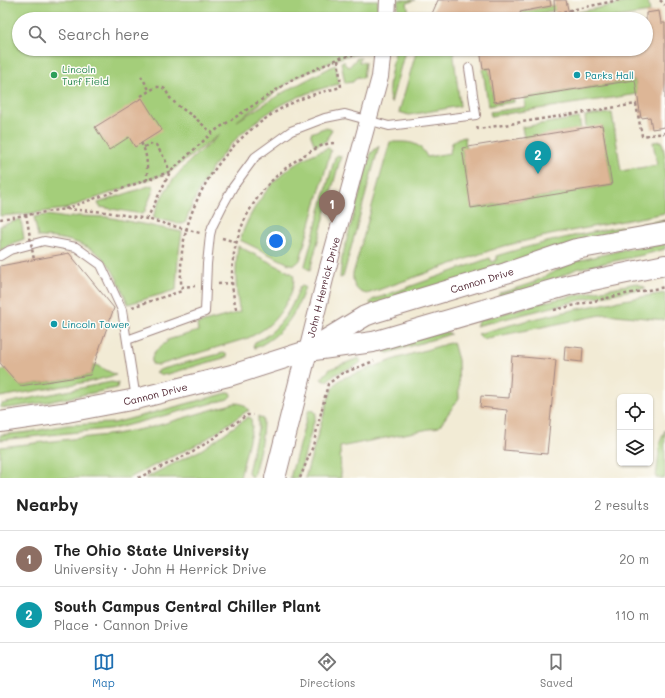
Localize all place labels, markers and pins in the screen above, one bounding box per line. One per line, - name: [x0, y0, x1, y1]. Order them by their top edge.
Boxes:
- place label: Lincoln Turf Field: [62, 62, 109, 88]
- place label: Parks Hall: [585, 68, 634, 82]
- marker: Lincoln Turf Field: [49, 70, 59, 80]
- marker: Parks Hall: [572, 70, 582, 80]
- pin: 2: [525, 141, 551, 174]
- pin: 1: [319, 190, 345, 223]
- place label: Lincoln Tower: [62, 317, 129, 331]
- marker: Lincoln Tower: [49, 319, 59, 329]

